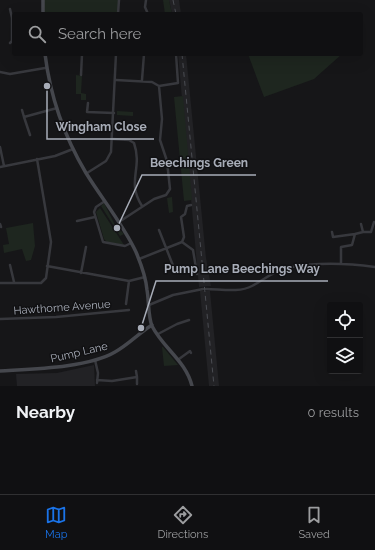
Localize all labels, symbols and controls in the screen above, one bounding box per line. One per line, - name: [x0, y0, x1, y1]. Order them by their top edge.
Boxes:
- search box: [12, 12, 363, 56]
- icon: search: [26, 23, 48, 45]
- text: Search here: [58, 25, 141, 43]
- callout: Wingham Close: [47, 115, 154, 139]
- text: Wingham Close: [55, 120, 147, 134]
- callout: Beechings Green: [142, 151, 256, 175]
- text: Beechings Green: [150, 156, 248, 170]
- callout: Pump Lane Beechings Way: [156, 257, 328, 281]
- text: Pump Lane Beechings Way: [164, 262, 320, 276]
- street label: Hawthorne Avenue: [13, 298, 112, 317]
- map controls: [327, 302, 363, 374]
- button: locate: [327, 302, 363, 338]
- button: layers: [327, 338, 363, 374]
- street label: Pump Lane: [49, 339, 110, 365]
- text: Nearby: [16, 402, 75, 422]
- text: 0 results: [308, 405, 359, 420]
- tab: Map: [45, 504, 67, 541]
- tab: Directions: [158, 504, 208, 541]
- tab: Saved: [298, 504, 330, 541]

